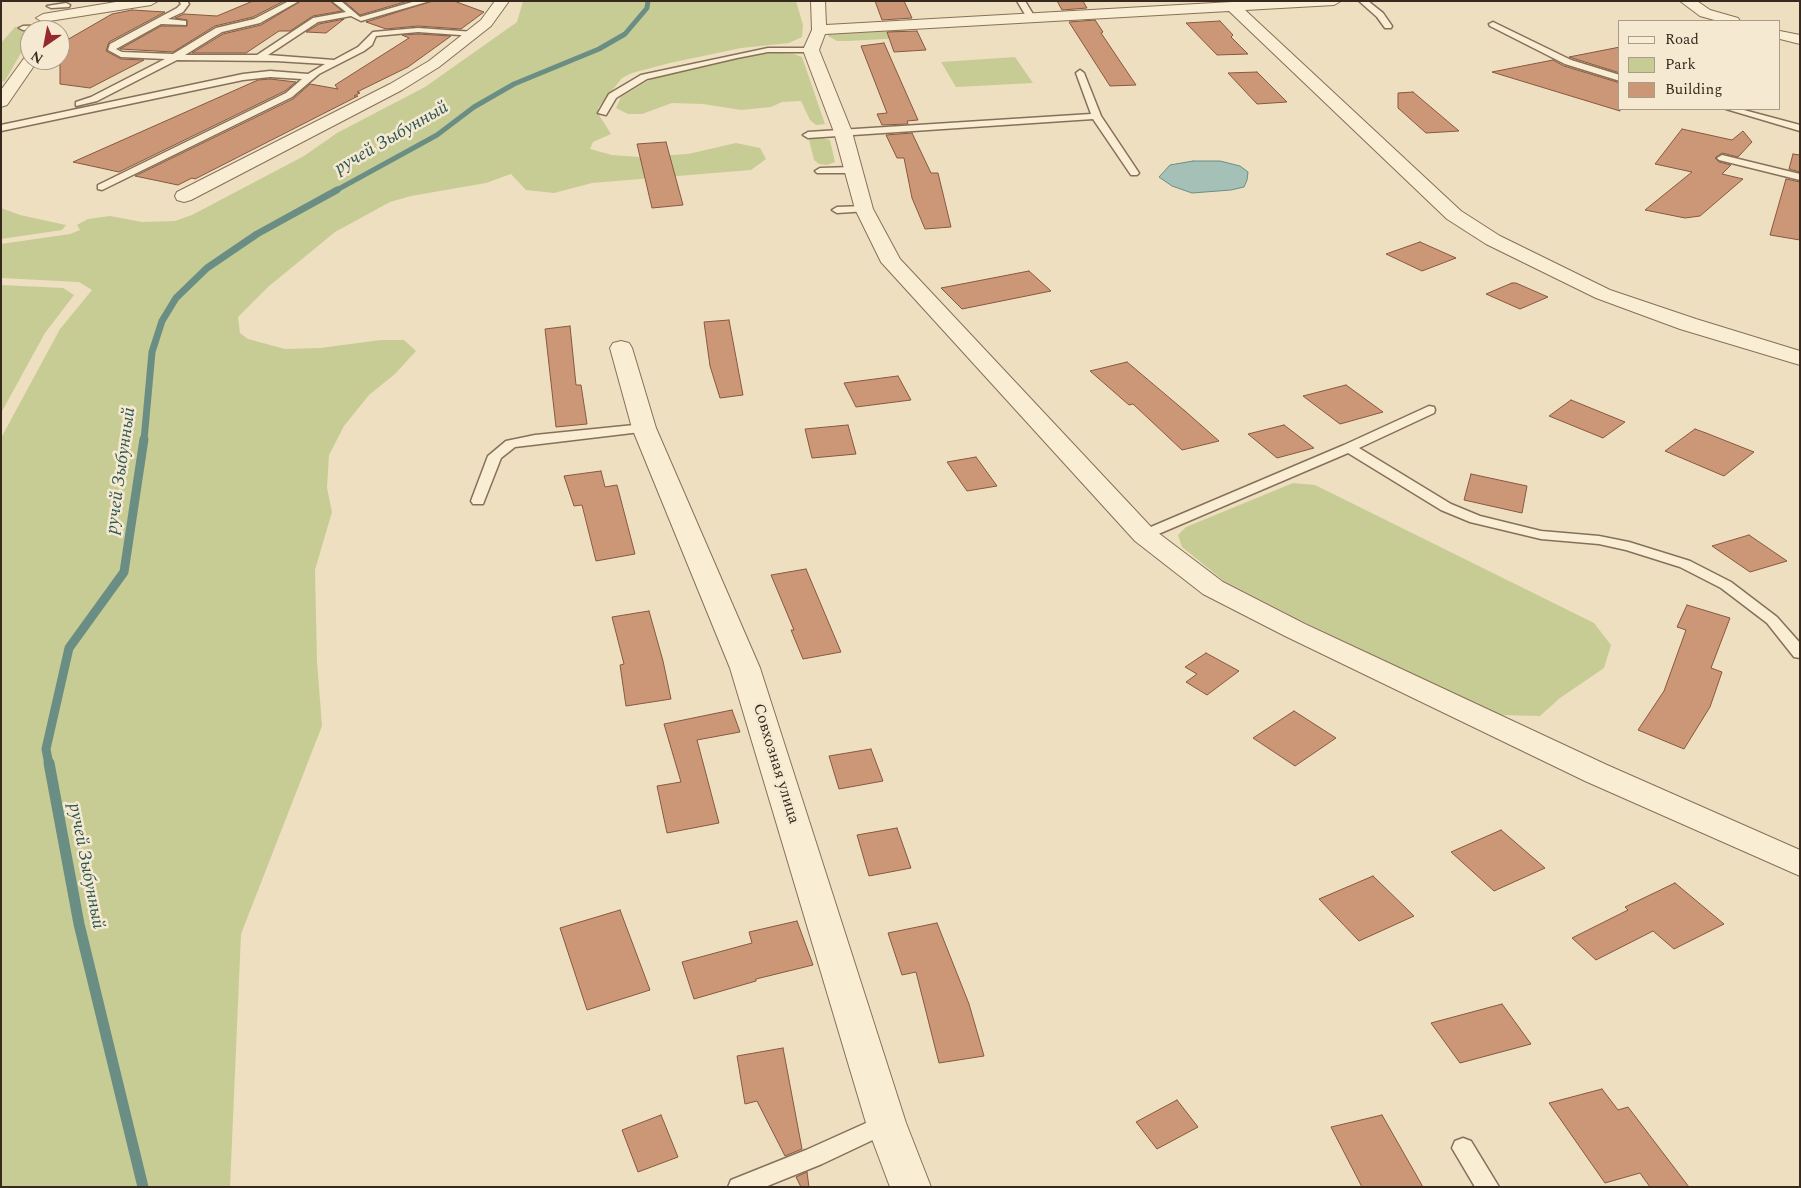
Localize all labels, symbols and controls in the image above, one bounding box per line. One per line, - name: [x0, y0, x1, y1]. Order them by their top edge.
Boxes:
- north arrow: [20, 20, 70, 70]
- legend: [1618, 20, 1781, 110]
- text: Road: [1665, 28, 1699, 51]
- text: N: [27, 45, 48, 69]
- text: Park: [1665, 53, 1696, 76]
- text: Building: [1665, 78, 1722, 101]
- water label: ручей Зыбунный: [331, 98, 453, 180]
- water label: ручей Зыбунный: [102, 406, 142, 536]
- street label: Совхозная улица: [748, 702, 802, 826]
- water label: ручей Зыбунный: [62, 801, 108, 931]

